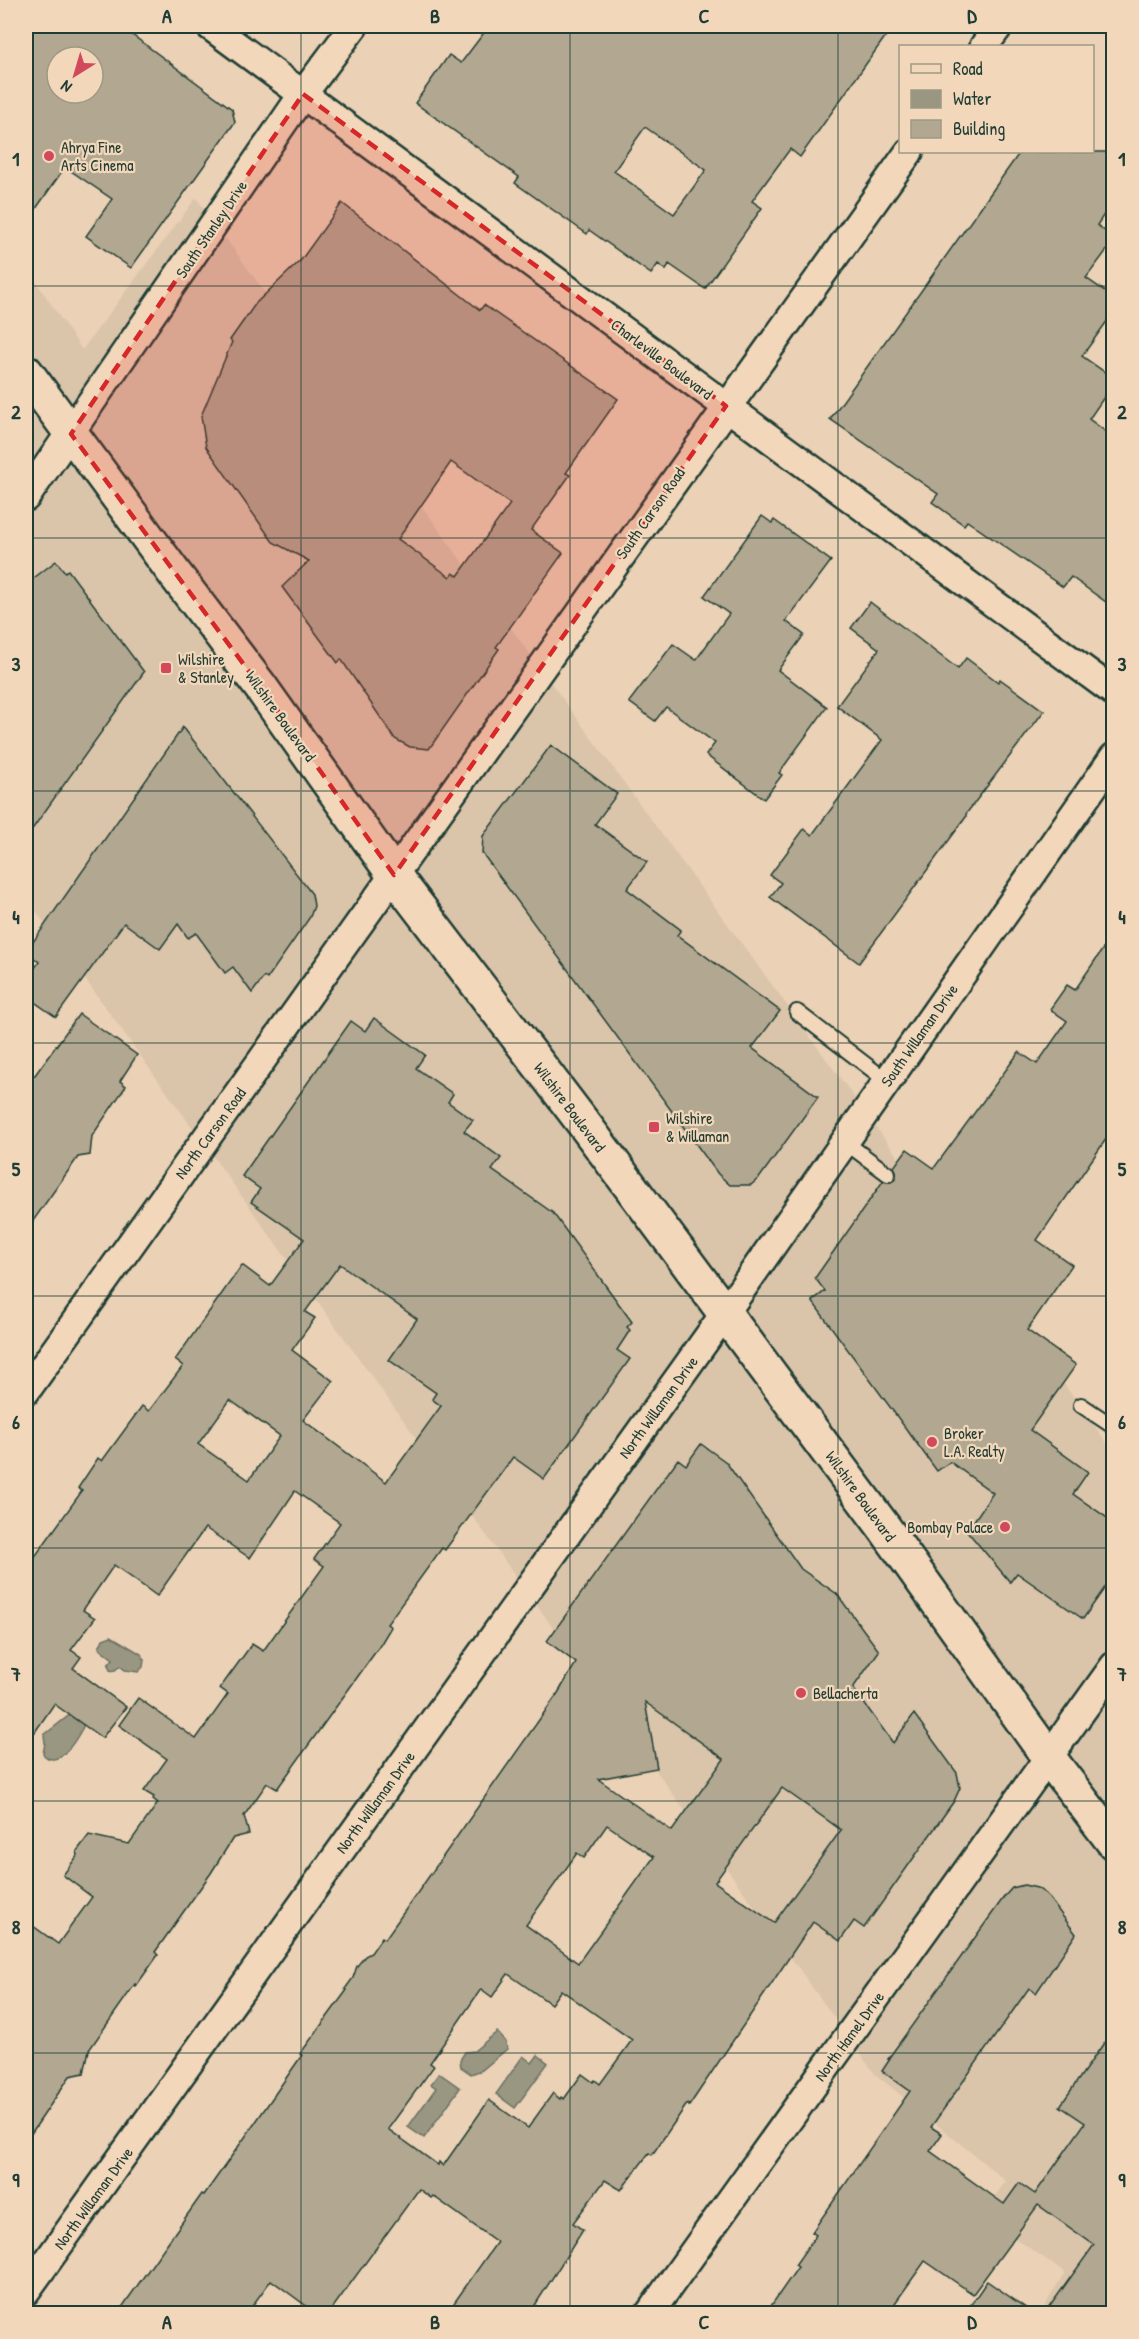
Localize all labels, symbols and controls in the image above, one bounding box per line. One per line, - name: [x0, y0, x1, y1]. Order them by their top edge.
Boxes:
- text: A: [162, 2, 172, 29]
- text: B: [430, 2, 440, 29]
- text: C: [699, 2, 710, 29]
- text: D: [967, 2, 977, 29]
- north arrow: [45, 45, 105, 105]
- legend: [899, 45, 1094, 153]
- text: Road: [953, 56, 983, 81]
- text: N: [56, 75, 76, 98]
- text: Water: [953, 86, 991, 111]
- text: Building: [953, 116, 1005, 141]
- place label: Ahrya Fine Arts Cinema: [61, 136, 133, 176]
- text: 1: [12, 145, 20, 172]
- text: 1: [1118, 145, 1126, 172]
- marker: Ahrya Fine Arts Cinema: [42, 149, 56, 163]
- street label: South Stanley Drive: [170, 175, 252, 282]
- street label: Charleville Boulevard: [607, 313, 717, 405]
- text: 2: [11, 398, 21, 425]
- text: 2: [1117, 398, 1127, 425]
- street label: South Carson Road: [610, 463, 690, 563]
- place label: Wilshire & Stanley: [178, 648, 234, 688]
- text: 3: [12, 650, 21, 677]
- text: 3: [1118, 650, 1127, 677]
- marker: Wilshire & Stanley: [159, 661, 173, 675]
- street label: Wilshire Boulevard: [241, 666, 321, 766]
- text: 4: [12, 903, 20, 930]
- text: 4: [1118, 903, 1126, 930]
- street label: South Willaman Drive: [875, 979, 963, 1091]
- street label: Wilshire Boulevard: [529, 1058, 611, 1156]
- street label: North Carson Road: [169, 1083, 251, 1183]
- place label: Wilshire & Willaman: [666, 1107, 729, 1147]
- marker: Wilshire & Willaman: [647, 1120, 661, 1134]
- text: 5: [12, 1155, 21, 1182]
- text: 5: [1118, 1155, 1127, 1182]
- street label: North Willaman Drive: [613, 1351, 703, 1463]
- text: 6: [12, 1408, 20, 1435]
- text: 6: [1118, 1408, 1126, 1435]
- place label: Broker L.A. Realty: [944, 1422, 1005, 1462]
- marker: Broker L.A. Realty: [925, 1435, 939, 1449]
- street label: Wilshire Boulevard: [821, 1446, 901, 1546]
- place label: Bombay Palace: [907, 1516, 994, 1538]
- marker: Bombay Palace: [998, 1520, 1012, 1534]
- text: 7: [10, 1660, 21, 1687]
- text: 7: [1116, 1660, 1127, 1687]
- place label: Bellacherta: [813, 1682, 878, 1704]
- marker: Bellacherta: [794, 1686, 808, 1700]
- street label: North Willaman Drive: [330, 1746, 420, 1858]
- text: 8: [12, 1913, 21, 1940]
- text: 8: [1118, 1913, 1127, 1940]
- street label: North Hamel Drive: [809, 1986, 889, 2085]
- street label: North Willaman Drive: [48, 2142, 138, 2254]
- text: 9: [12, 2166, 20, 2193]
- text: 9: [1118, 2166, 1126, 2193]
- text: A: [162, 2308, 172, 2335]
- text: B: [430, 2308, 440, 2335]
- text: C: [699, 2308, 710, 2335]
- text: D: [967, 2308, 977, 2335]

